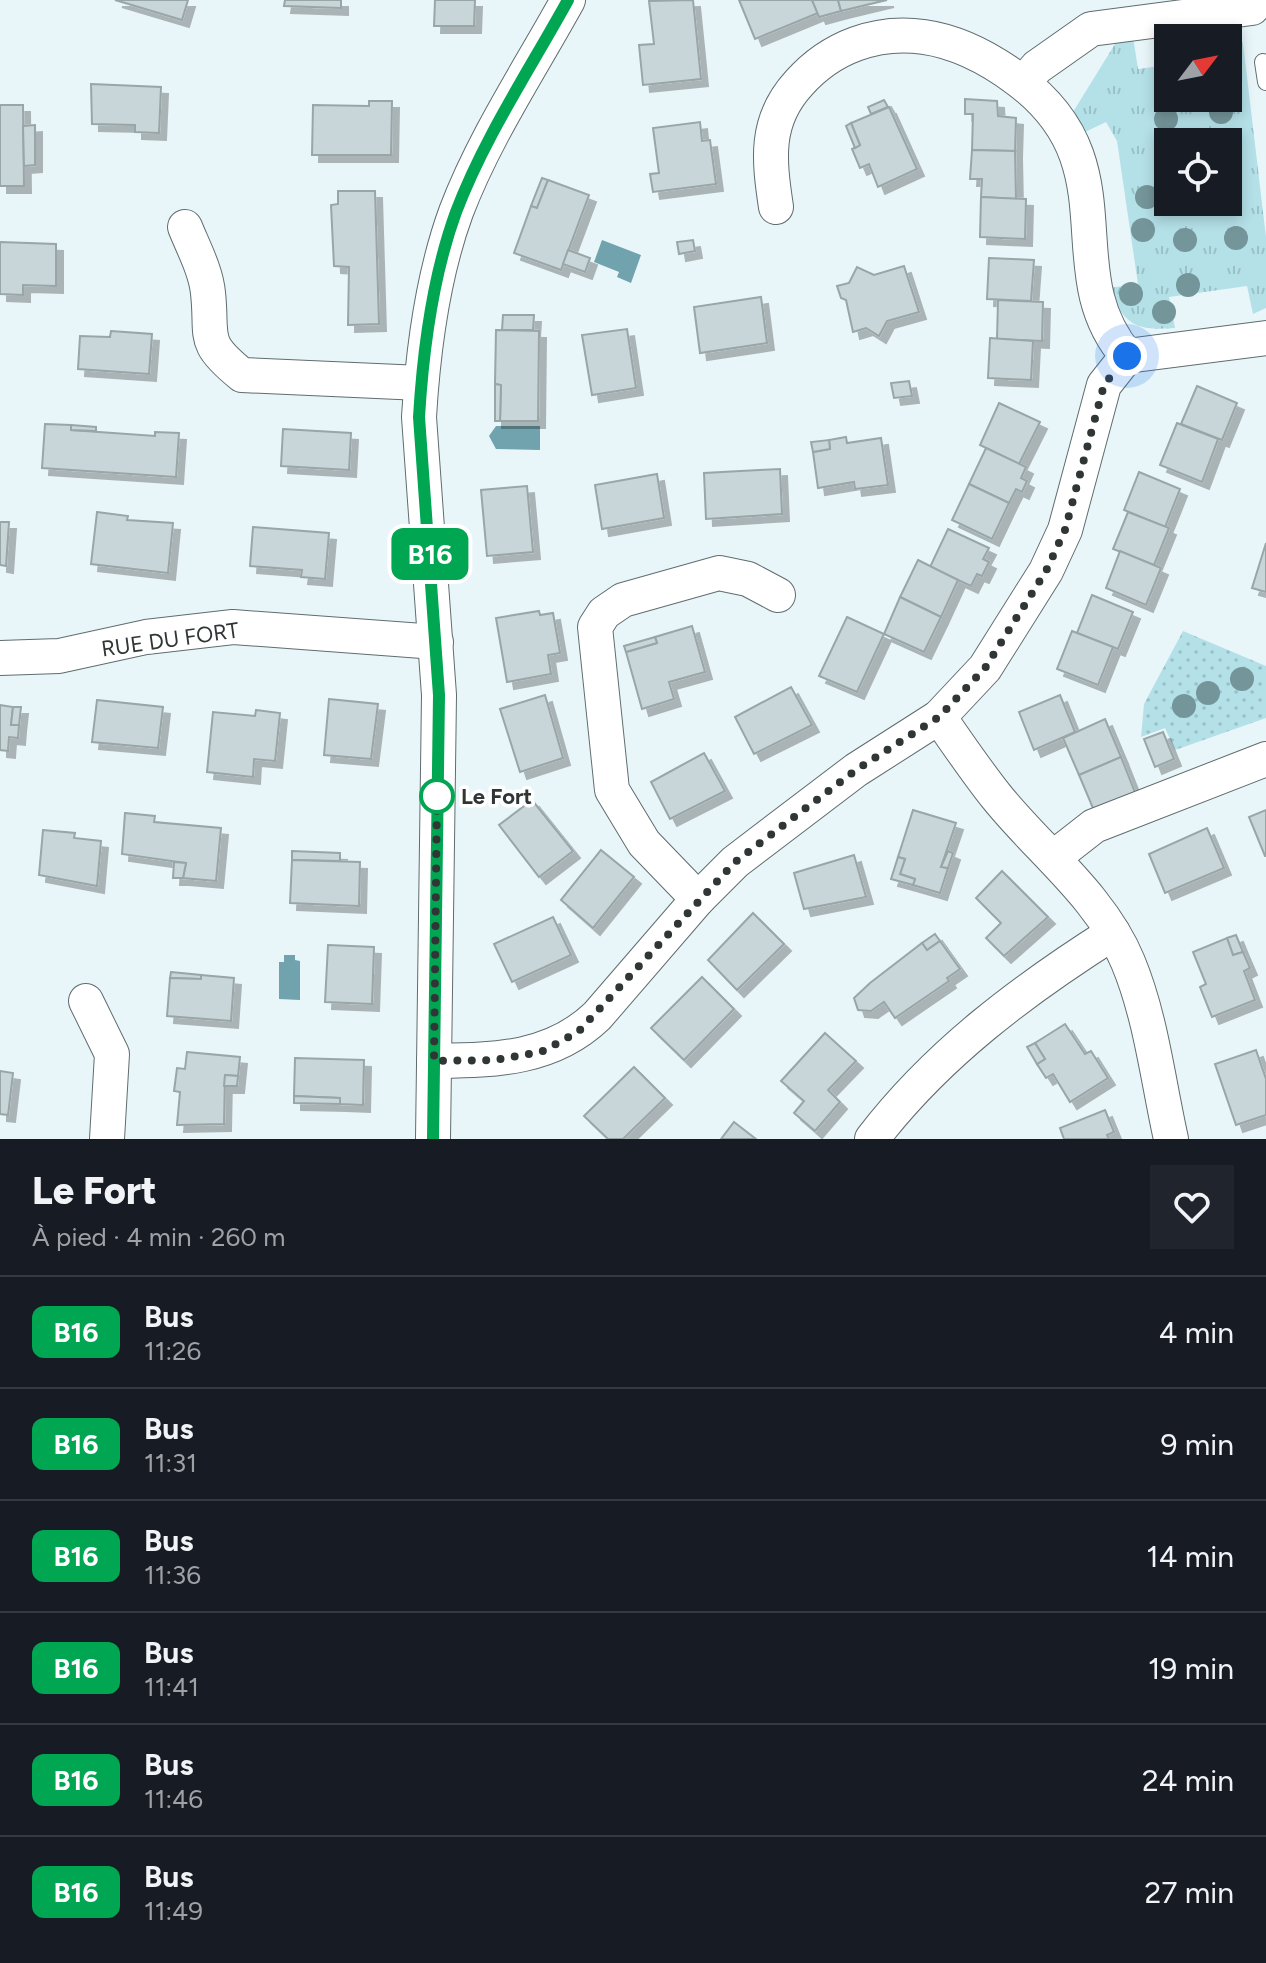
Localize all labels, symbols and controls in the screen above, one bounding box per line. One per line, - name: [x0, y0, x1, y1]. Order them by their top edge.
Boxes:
- north arrow: [1154, 24, 1242, 112]
- map controls: [1154, 24, 1242, 216]
- button: locate: [1154, 128, 1242, 216]
- your location: [1107, 336, 1147, 376]
- line badge: B16: [384, 528, 476, 580]
- text: B16: [407, 537, 453, 571]
- street label: RUE DU FORT: [99, 616, 241, 663]
- marker: Le Fort: [420, 779, 454, 813]
- place label: Le Fort: [461, 783, 532, 810]
- button: heart: [1150, 1165, 1234, 1249]
- text: Le Fort: [32, 1168, 157, 1214]
- text: À pied · 4 min · 260 m: [32, 1221, 285, 1253]
- text: Bus: [144, 1298, 193, 1335]
- text: 4 min: [1159, 1314, 1234, 1351]
- text: B16: [53, 1315, 99, 1349]
- text: 11:26: [144, 1335, 201, 1367]
- text: Bus: [144, 1410, 193, 1447]
- text: 9 min: [1160, 1426, 1234, 1463]
- text: B16: [53, 1427, 99, 1461]
- text: 11:31: [144, 1447, 197, 1479]
- text: Bus: [144, 1522, 193, 1559]
- text: 14 min: [1146, 1538, 1234, 1575]
- text: B16: [53, 1539, 99, 1573]
- text: 11:36: [144, 1559, 201, 1591]
- text: Bus: [144, 1634, 193, 1671]
- text: 19 min: [1148, 1650, 1234, 1687]
- text: B16: [53, 1651, 99, 1685]
- text: 11:41: [144, 1671, 199, 1703]
- text: Bus: [144, 1746, 193, 1783]
- text: 24 min: [1142, 1762, 1234, 1799]
- text: B16: [53, 1763, 99, 1797]
- text: 11:46: [144, 1783, 203, 1815]
- text: Bus: [144, 1858, 193, 1895]
- text: 27 min: [1144, 1874, 1234, 1911]
- text: B16: [53, 1875, 99, 1909]
- text: 11:49: [144, 1895, 203, 1927]

